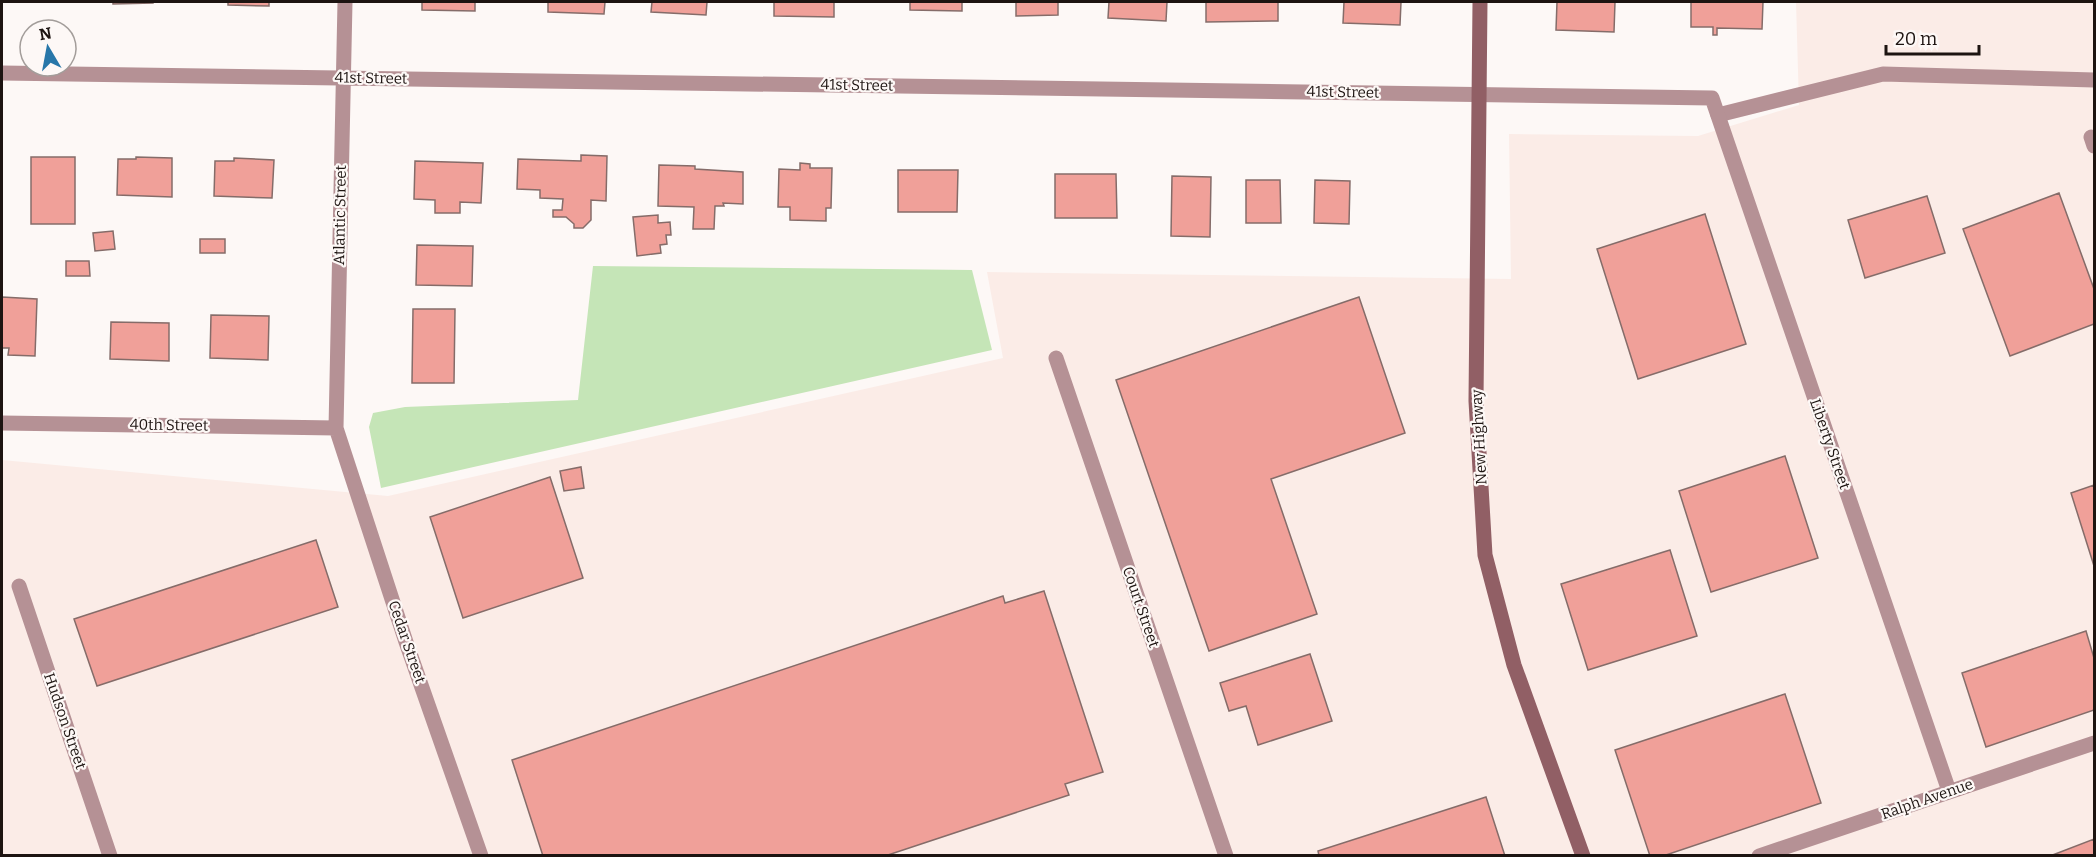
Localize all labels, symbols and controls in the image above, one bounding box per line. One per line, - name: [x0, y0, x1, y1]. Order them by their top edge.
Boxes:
- north arrow: [18, 18, 78, 78]
- scale bar: [1886, 18, 1979, 56]
- text: N: [38, 23, 53, 44]
- text: 20 m: [1895, 28, 1937, 50]
- street label: 41st Street: [334, 68, 408, 88]
- street label: 41st Street: [820, 75, 894, 95]
- street label: 41st Street: [1306, 82, 1380, 102]
- street label: Atlantic Street: [330, 164, 350, 265]
- street label: New Highway: [1468, 389, 1490, 485]
- street label: Liberty Street: [1806, 396, 1854, 492]
- street label: 40th Street: [130, 415, 209, 435]
- street label: Court Street: [1119, 564, 1163, 650]
- street label: Cedar Street: [384, 598, 430, 686]
- street label: Hudson Street: [40, 670, 90, 772]
- street label: Ralph Avenue: [1879, 775, 1975, 823]

